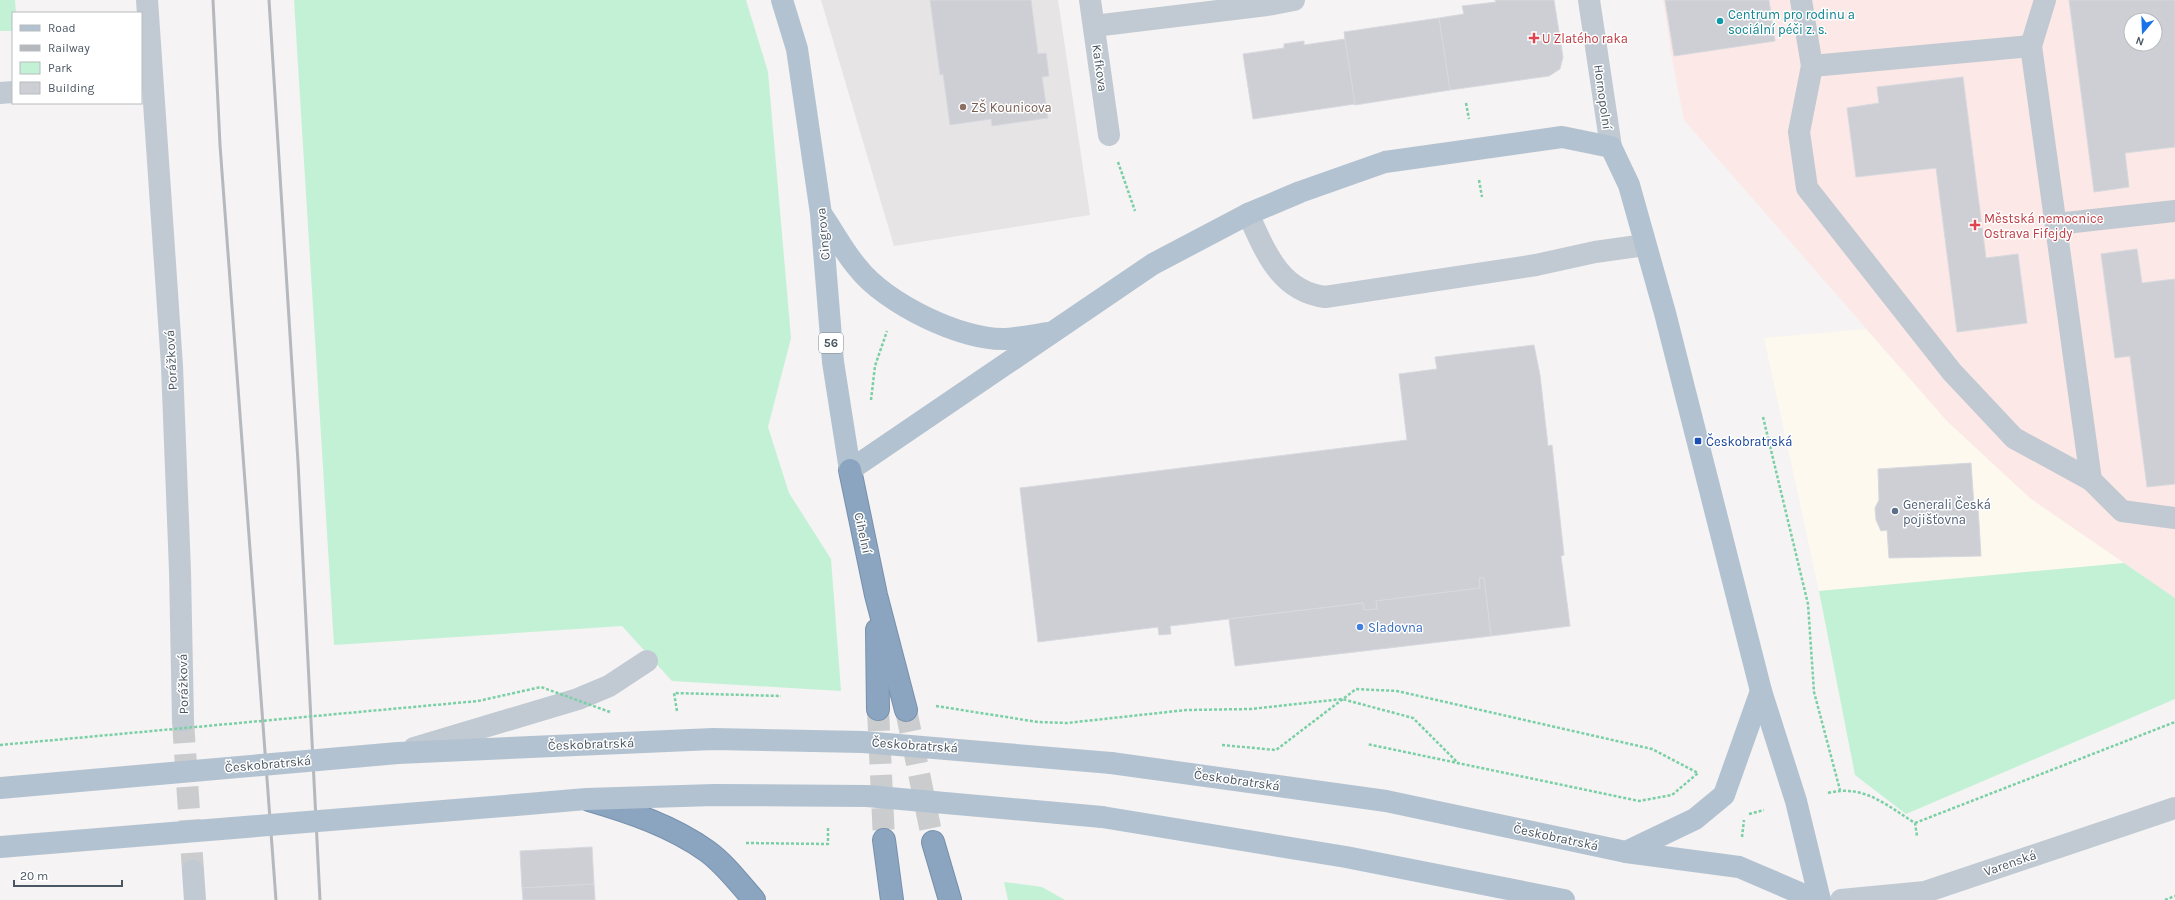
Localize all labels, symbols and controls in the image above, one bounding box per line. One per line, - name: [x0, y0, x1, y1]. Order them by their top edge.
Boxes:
- place label: Centrum pro rodinu a sociální péči z. s.: [1728, 7, 1855, 37]
- legend: [12, 12, 142, 104]
- north arrow: [2123, 12, 2163, 52]
- marker: Centrum pro rodinu a sociální péči z. s.: [1715, 16, 1725, 26]
- text: Road: [48, 21, 76, 35]
- place label: U Zlatého raka: [1542, 31, 1628, 46]
- marker: U Zlatého raka: [1529, 33, 1539, 43]
- text: N: [2134, 34, 2146, 48]
- text: Railway: [48, 41, 90, 55]
- street label: Kafkova: [1089, 43, 1111, 93]
- text: Park: [48, 61, 73, 75]
- street label: Hornopolní: [1591, 64, 1615, 131]
- text: Building: [48, 81, 95, 95]
- place label: ZŠ Kounicova: [971, 99, 1052, 115]
- marker: ZŠ Kounicova: [958, 102, 968, 112]
- street label: Cingrova: [813, 207, 833, 261]
- place label: Městská nemocnice Ostrava Fifejdy: [1984, 211, 2104, 241]
- marker: Městská nemocnice Ostrava Fifejdy: [1969, 219, 1981, 231]
- street label: Porážková: [162, 329, 180, 391]
- road number: 56: [819, 333, 843, 353]
- place label: Českobratrská: [1706, 433, 1792, 449]
- marker: Českobratrská: [1693, 436, 1703, 446]
- place label: Generali Česká pojišťovna: [1903, 496, 1991, 527]
- marker: Generali Česká pojišťovna: [1890, 506, 1900, 516]
- street label: Cihelní: [851, 511, 875, 555]
- place label: Sladovna: [1368, 620, 1423, 635]
- marker: Sladovna: [1355, 622, 1365, 632]
- street label: Porážková: [175, 654, 191, 714]
- street label: Českobratrská: [548, 734, 634, 753]
- street label: Českobratrská: [871, 734, 959, 755]
- street label: Českobratrská: [224, 752, 312, 775]
- street label: Českobratrská: [1193, 766, 1281, 793]
- street label: Českobratrská: [1512, 820, 1600, 853]
- street label: Varenská: [1982, 847, 2038, 879]
- scale bar: [14, 862, 122, 888]
- text: 20 m: [20, 869, 48, 883]

